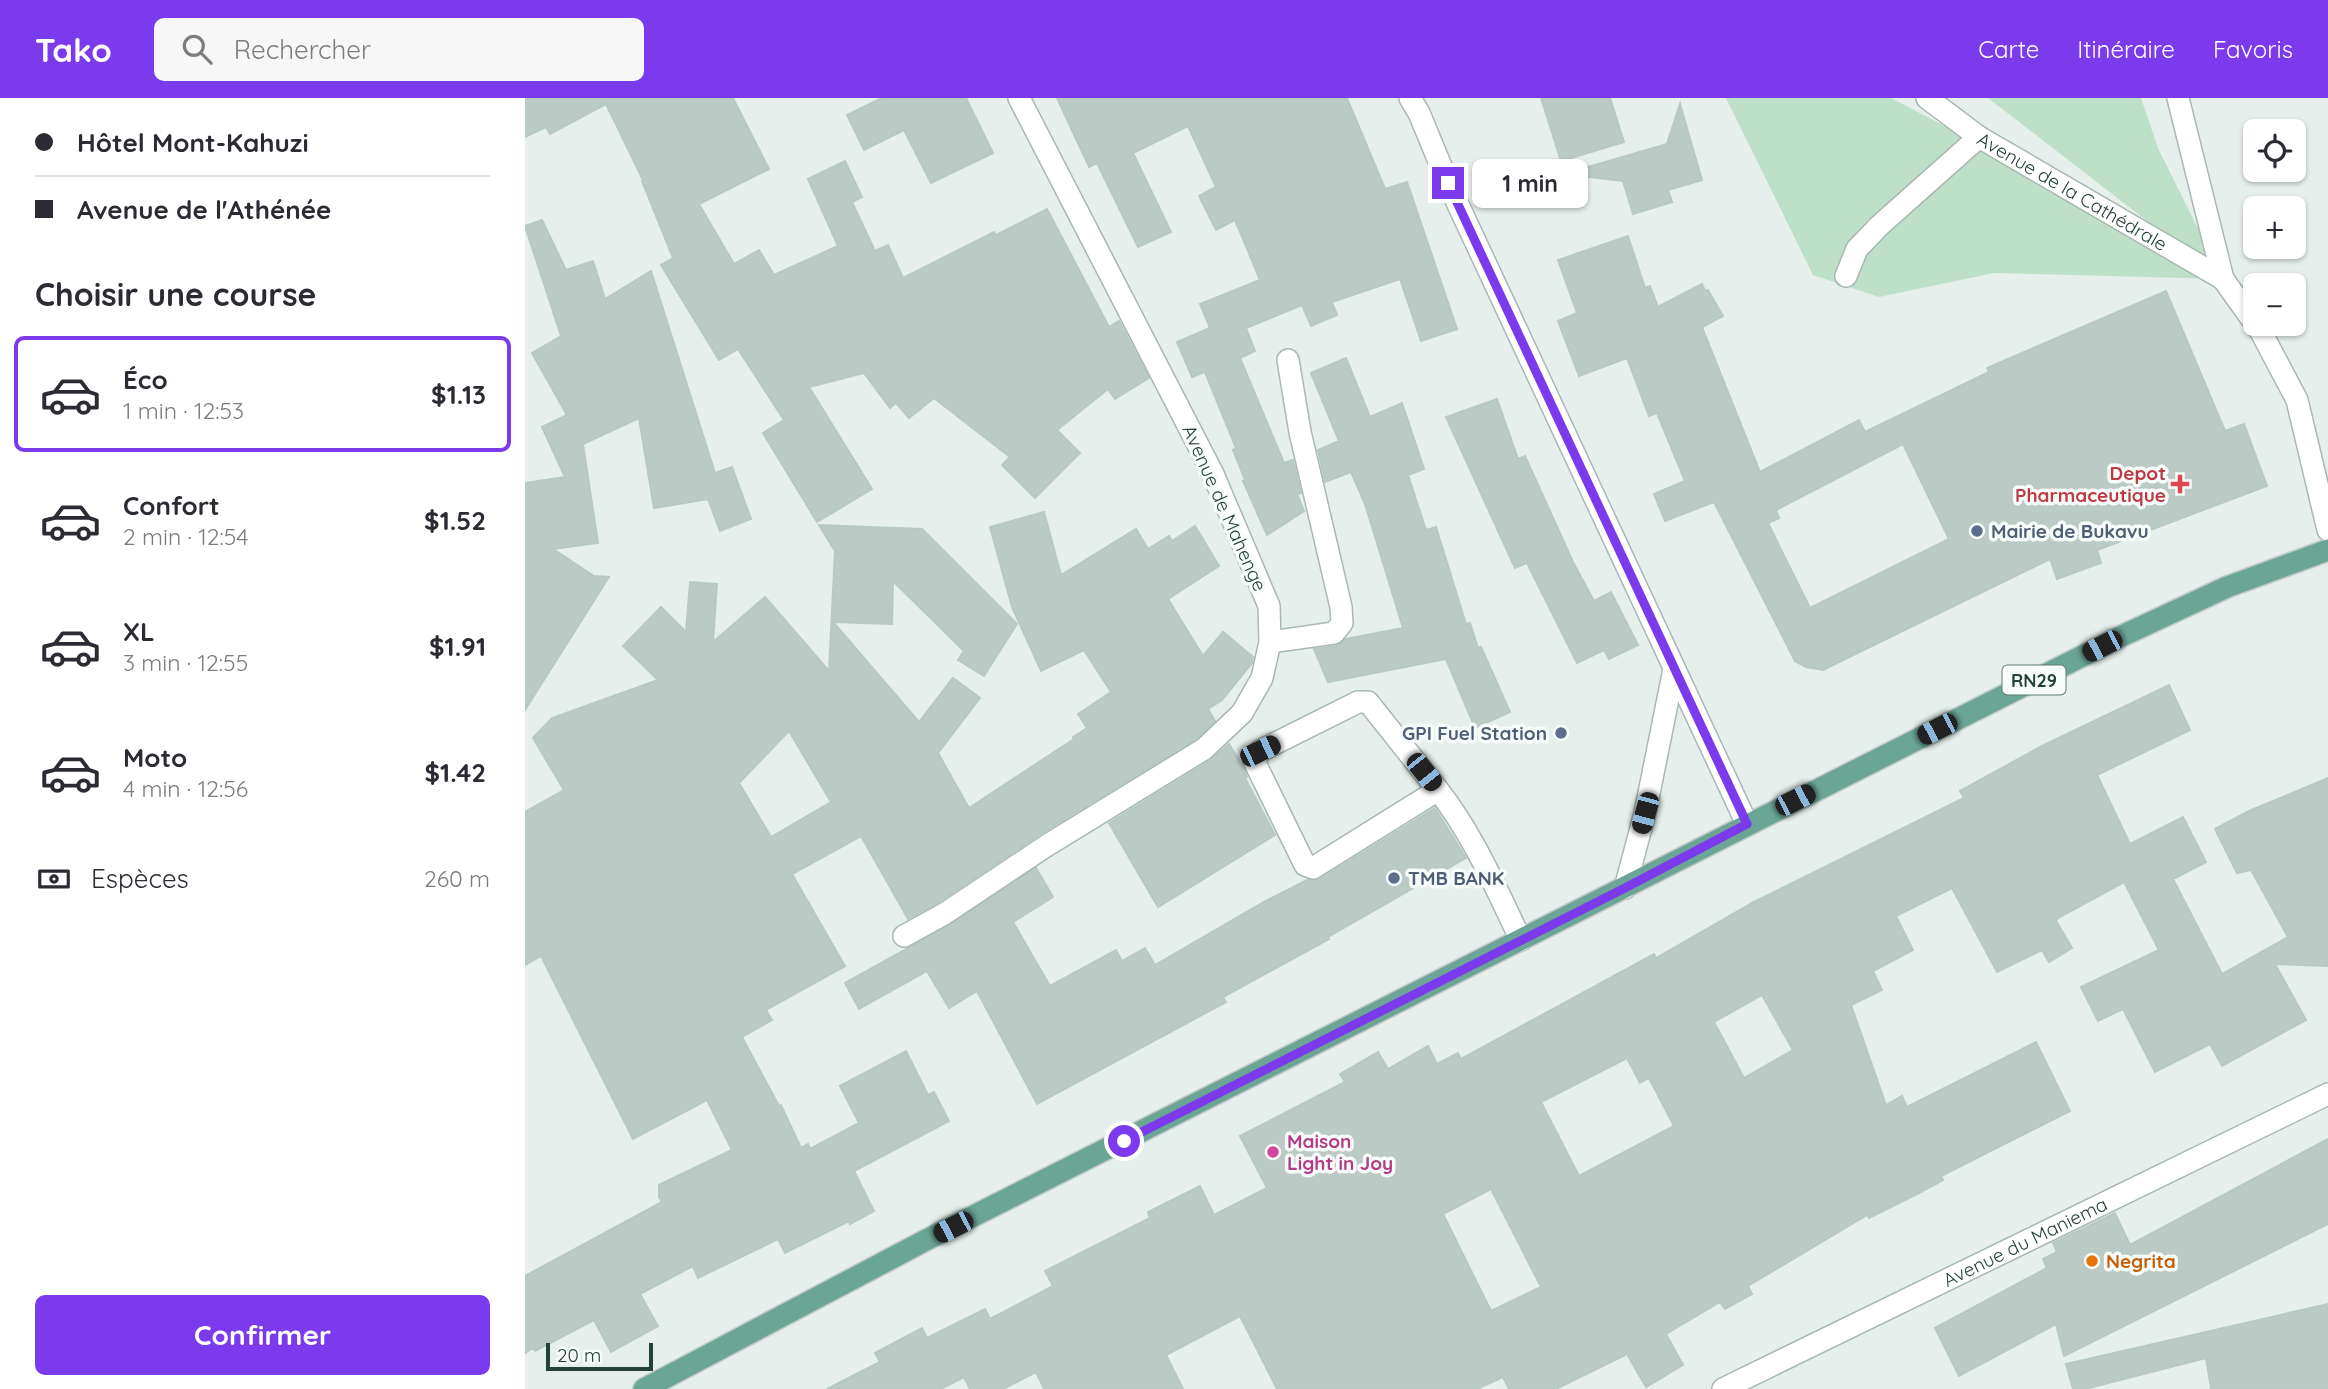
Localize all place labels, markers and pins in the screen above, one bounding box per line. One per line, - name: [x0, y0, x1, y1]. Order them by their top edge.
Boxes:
- place label: Depot Pharmaceutique: [2015, 461, 2166, 507]
- marker: Depot Pharmaceutique: [2172, 476, 2188, 492]
- place label: Mairie de Bukavu: [1991, 519, 2149, 543]
- marker: Mairie de Bukavu: [1969, 523, 1985, 539]
- place label: GPI Fuel Station: [1402, 721, 1547, 745]
- marker: GPI Fuel Station: [1553, 725, 1569, 741]
- place label: TMB BANK: [1408, 866, 1504, 890]
- marker: TMB BANK: [1386, 870, 1402, 886]
- place label: Maison Light in Joy: [1287, 1129, 1393, 1175]
- marker: Maison Light in Joy: [1265, 1144, 1281, 1160]
- place label: Negrita: [2106, 1249, 2176, 1273]
- marker: Negrita: [2084, 1253, 2100, 1269]

